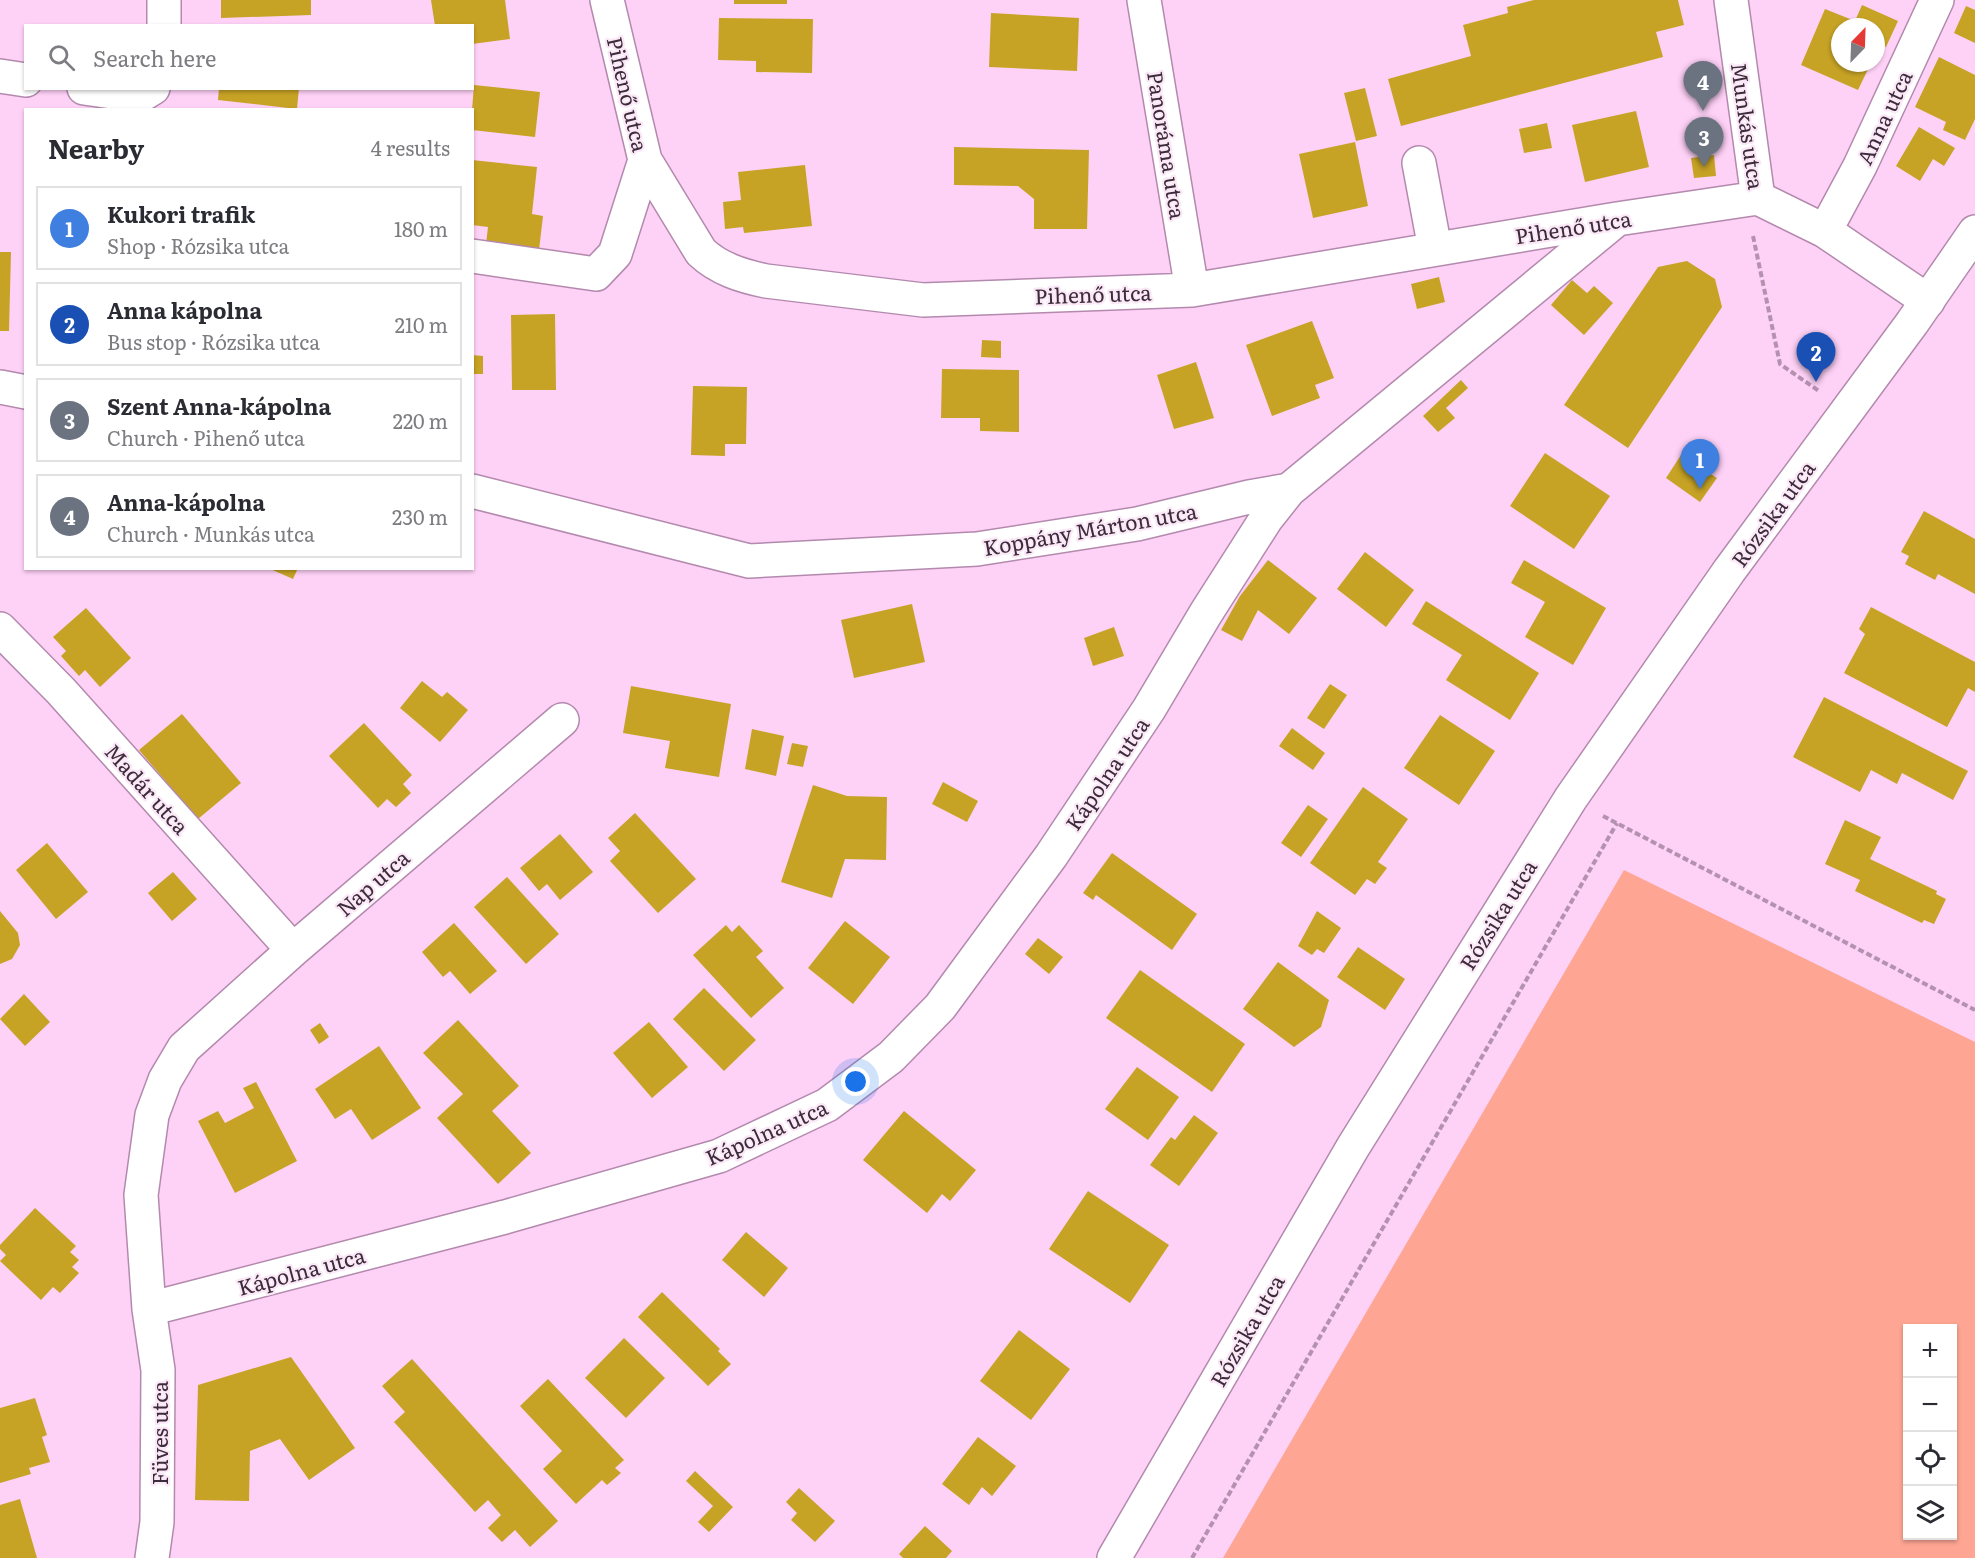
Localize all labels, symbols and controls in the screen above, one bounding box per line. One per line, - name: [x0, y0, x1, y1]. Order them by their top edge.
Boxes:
- north arrow: [1831, 18, 1885, 72]
- search box: [24, 24, 474, 90]
- street label: Pihenő utca: [601, 33, 657, 155]
- icon: search: [45, 41, 78, 74]
- text: Search here: [93, 41, 216, 74]
- street label: Munkás utca: [1725, 61, 1773, 192]
- pin: 4: [1684, 62, 1722, 111]
- street label: Anna utca: [1848, 64, 1919, 169]
- street label: Panoráma utca: [1141, 69, 1195, 222]
- pin: 3: [1684, 118, 1724, 167]
- text: Nearby: [48, 128, 144, 167]
- text: 4 results: [371, 132, 450, 162]
- text: Kukori trafik: [107, 197, 255, 230]
- street label: Pihenő utca: [1513, 201, 1634, 250]
- text: 1: [65, 213, 74, 243]
- text: 180 m: [394, 213, 448, 243]
- text: Shop · Rózsika utca: [107, 230, 289, 260]
- street label: Pihenő utca: [1034, 275, 1153, 311]
- text: Anna kápolna: [107, 293, 262, 326]
- text: 2: [64, 309, 75, 339]
- text: 210 m: [395, 309, 448, 339]
- text: Bus stop · Rózsika utca: [107, 326, 320, 356]
- pin: 2: [1796, 332, 1836, 382]
- text: Szent Anna-kápolna: [107, 389, 331, 422]
- text: 3: [64, 405, 75, 435]
- text: 220 m: [393, 405, 448, 435]
- text: Church · Pihenő utca: [107, 422, 305, 452]
- pin: 1: [1680, 440, 1720, 489]
- street label: Rózsika utca: [1723, 453, 1822, 573]
- text: Anna-kápolna: [107, 485, 265, 518]
- street label: Koppány Márton utca: [981, 494, 1200, 562]
- text: 4: [63, 501, 76, 531]
- text: 230 m: [392, 501, 448, 531]
- text: Church · Munkás utca: [107, 518, 315, 548]
- street label: Kápolna utca: [1057, 710, 1156, 836]
- street label: Madár utca: [99, 736, 198, 841]
- street label: Nap utca: [329, 841, 416, 922]
- street label: Rózsika utca: [1451, 852, 1544, 975]
- your location: [841, 1067, 870, 1096]
- street label: Kápolna utca: [700, 1090, 833, 1172]
- street label: Kápolna utca: [234, 1238, 369, 1302]
- street label: Rózsika utca: [1201, 1268, 1291, 1392]
- map controls: [1903, 1324, 1957, 1540]
- button: +: [1903, 1324, 1957, 1378]
- button: −: [1903, 1378, 1957, 1432]
- street label: Füves utca: [143, 1380, 174, 1485]
- button: locate: [1903, 1432, 1957, 1486]
- button: layers: [1903, 1486, 1957, 1540]

